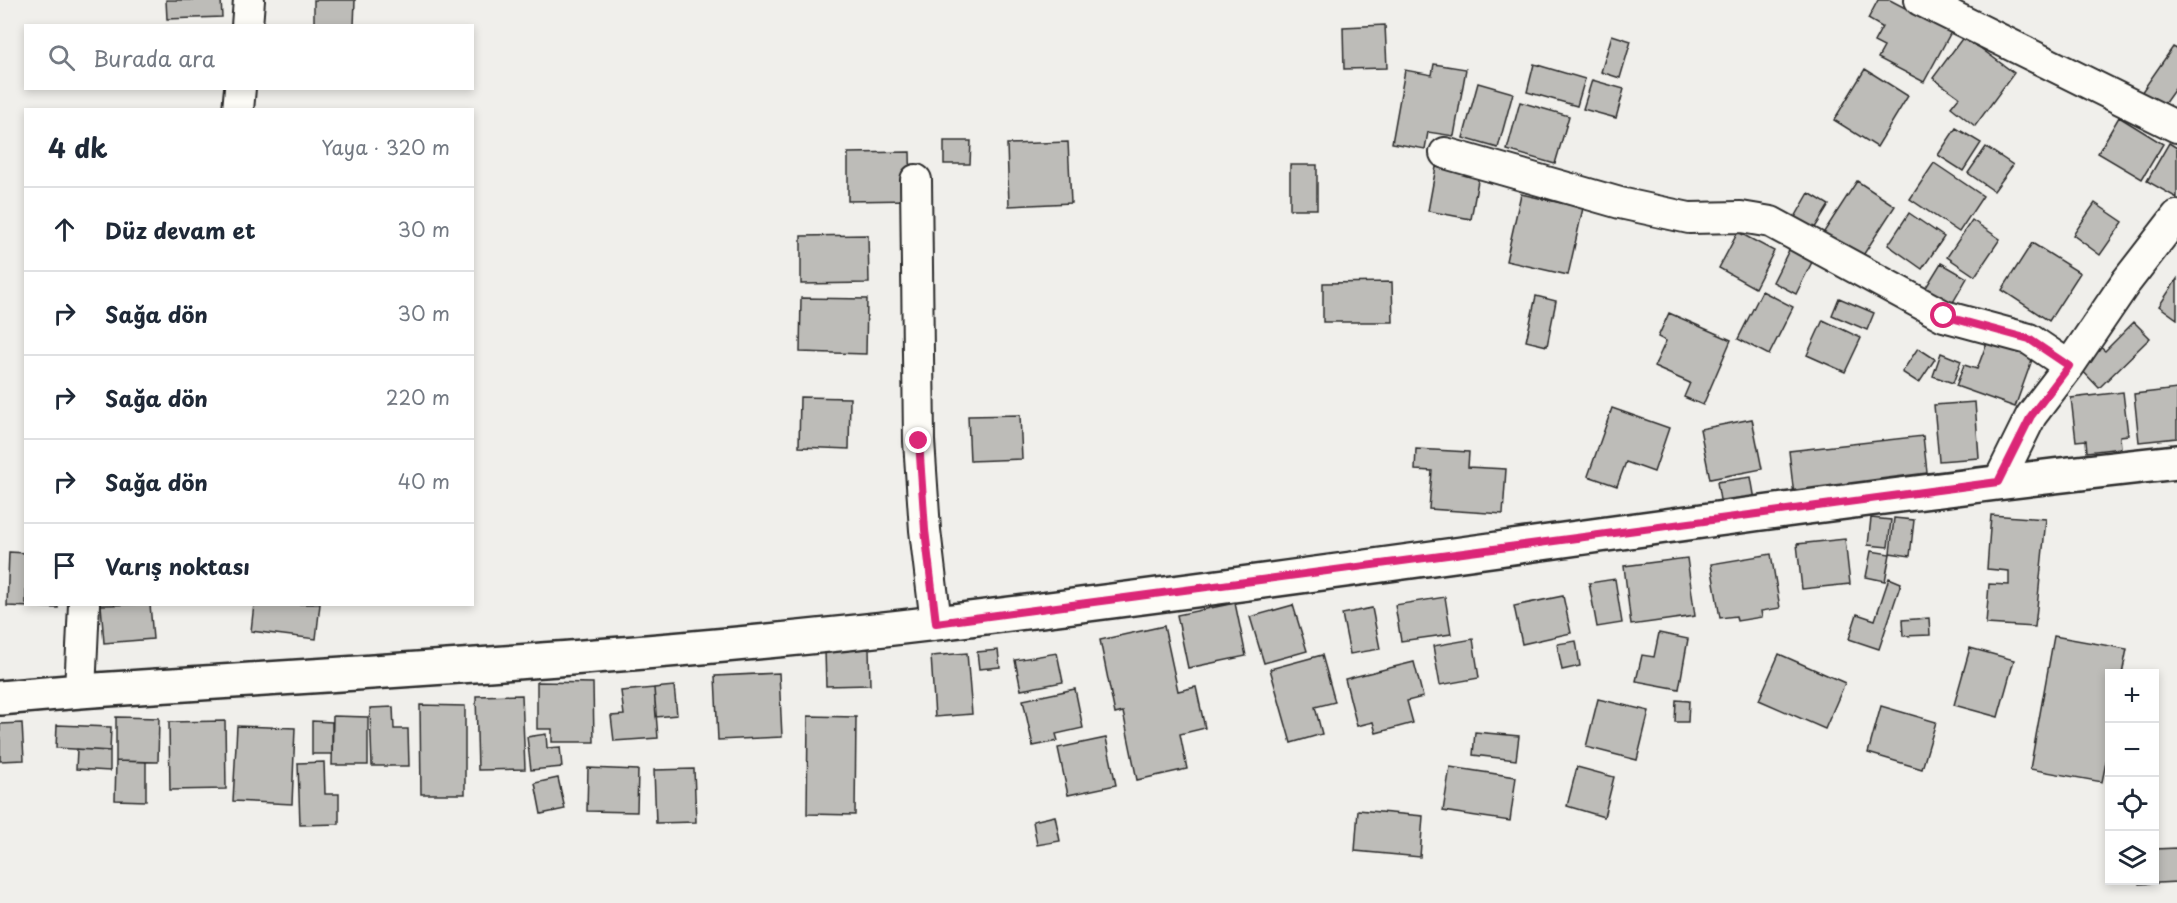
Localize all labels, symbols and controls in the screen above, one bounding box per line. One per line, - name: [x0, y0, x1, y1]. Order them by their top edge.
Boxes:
- search box: [24, 24, 474, 90]
- icon: search: [45, 41, 78, 74]
- text: Burada ara: [93, 41, 215, 74]
- text: 4 dk: [48, 128, 108, 167]
- text: Yaya · 320 m: [321, 132, 450, 162]
- icon: ahead: [48, 213, 81, 246]
- text: Düz devam et: [105, 213, 256, 246]
- text: 30 m: [397, 214, 450, 244]
- icon: right: [48, 297, 81, 330]
- text: Sağa dön: [105, 297, 208, 330]
- text: 30 m: [397, 298, 450, 328]
- route start: [1930, 302, 1956, 328]
- icon: right: [48, 381, 81, 414]
- text: Sağa dön: [105, 381, 208, 414]
- text: 220 m: [386, 382, 450, 412]
- route end: [905, 427, 931, 453]
- icon: right: [48, 465, 81, 498]
- text: Sağa dön: [105, 465, 208, 498]
- text: 40 m: [398, 466, 450, 496]
- icon: arrive: [48, 549, 81, 582]
- text: Varış noktası: [105, 549, 250, 582]
- map controls: [2105, 669, 2159, 885]
- button: +: [2105, 669, 2159, 723]
- button: −: [2105, 723, 2159, 777]
- button: locate: [2105, 777, 2159, 831]
- button: layers: [2105, 831, 2159, 885]

